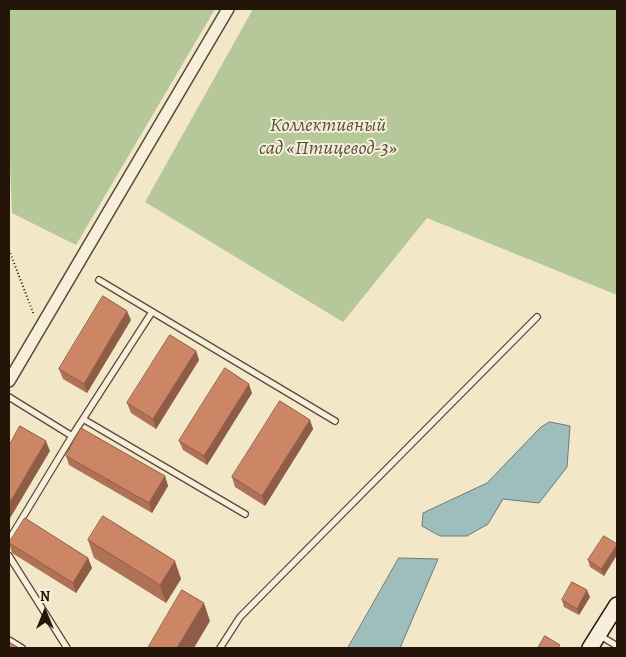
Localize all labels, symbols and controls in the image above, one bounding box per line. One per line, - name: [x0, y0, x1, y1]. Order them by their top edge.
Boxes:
- park label: Коллективный сад «Птицевод-3»: [259, 114, 397, 161]
- north arrow: [20, 587, 70, 637]
- text: N: [40, 587, 50, 606]

